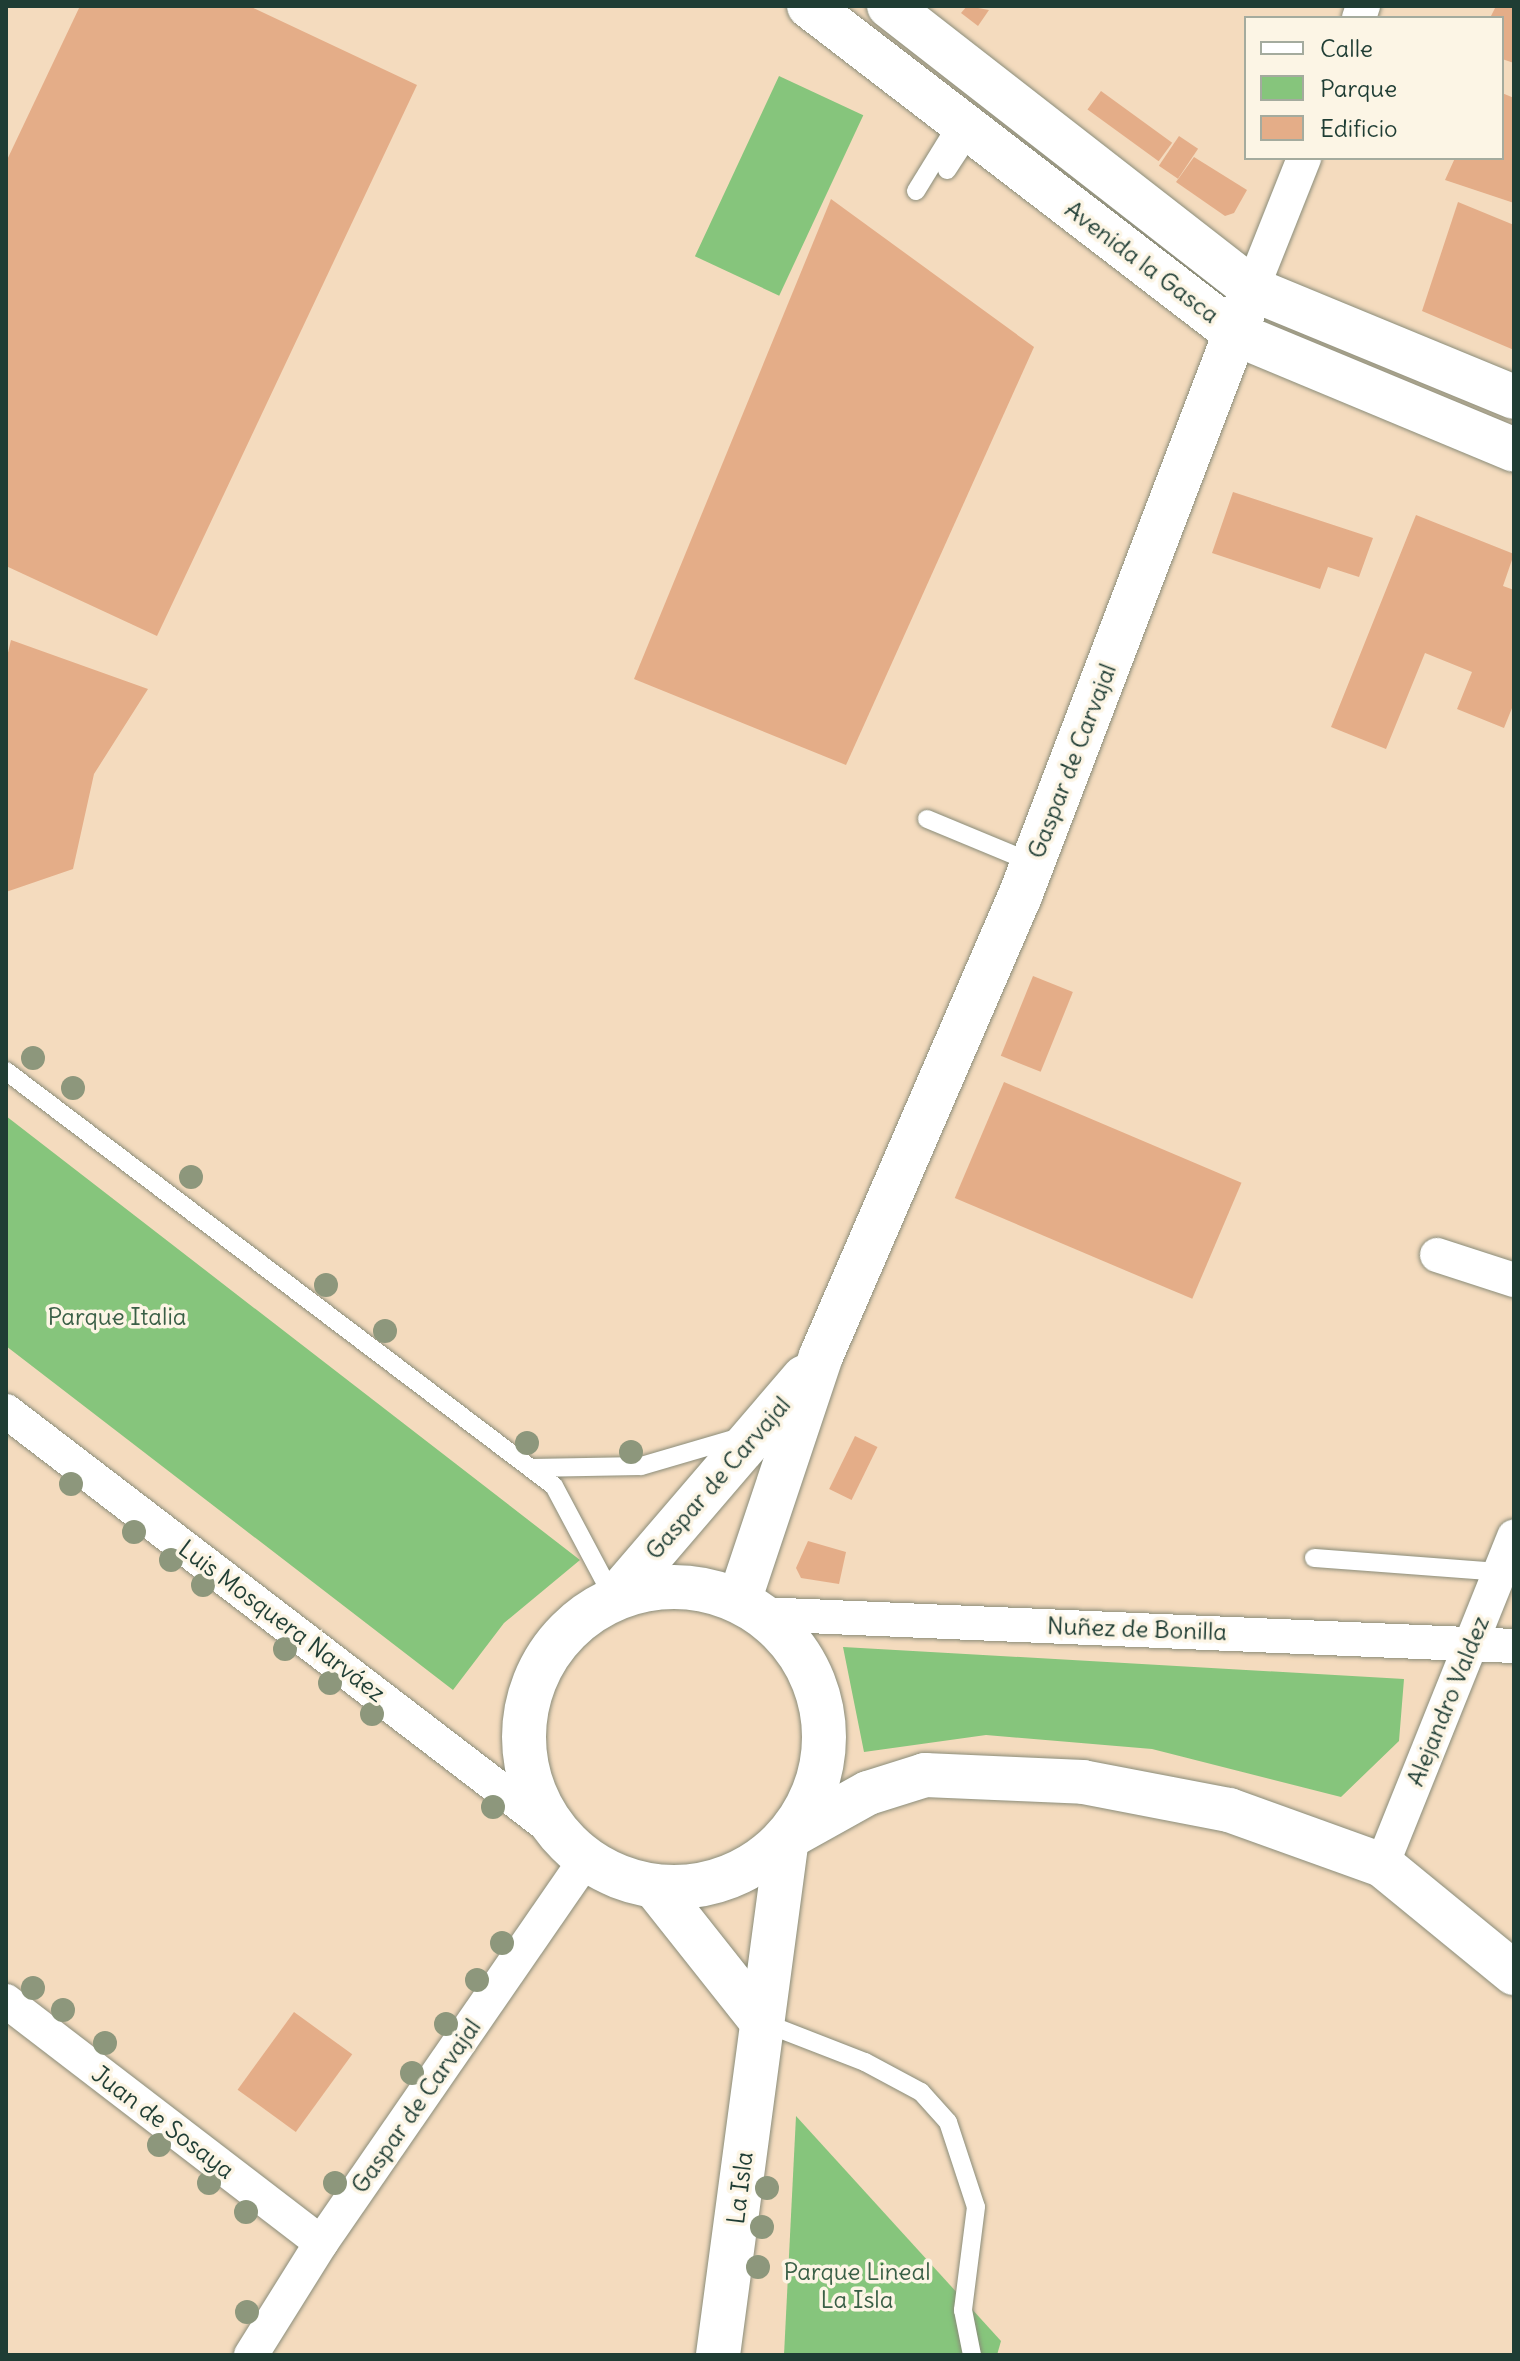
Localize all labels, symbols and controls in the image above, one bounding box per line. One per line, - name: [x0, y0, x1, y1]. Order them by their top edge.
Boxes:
- legend: [1244, 16, 1504, 160]
- text: Calle: [1320, 33, 1373, 63]
- text: Parque: [1320, 73, 1397, 103]
- text: Edificio: [1320, 113, 1398, 143]
- street label: Avenida la Gasca: [1059, 195, 1225, 329]
- street label: Gaspar de Carvajal: [1022, 660, 1122, 862]
- park label: Parque Italia: [47, 1303, 187, 1331]
- street label: Gaspar de Carvajal: [639, 1391, 797, 1565]
- street label: Luis Mosquera Narváez: [173, 1534, 391, 1708]
- street label: Nuñez de Bonilla: [1047, 1611, 1227, 1647]
- street label: Alejandro Valdez: [1401, 1612, 1495, 1790]
- street label: Gaspar de Carvajal: [345, 2013, 487, 2199]
- street label: Juan de Sosaya: [86, 2059, 240, 2185]
- street label: La Isla: [721, 2150, 759, 2226]
- park label: Parque Lineal La Isla: [783, 2258, 931, 2314]

